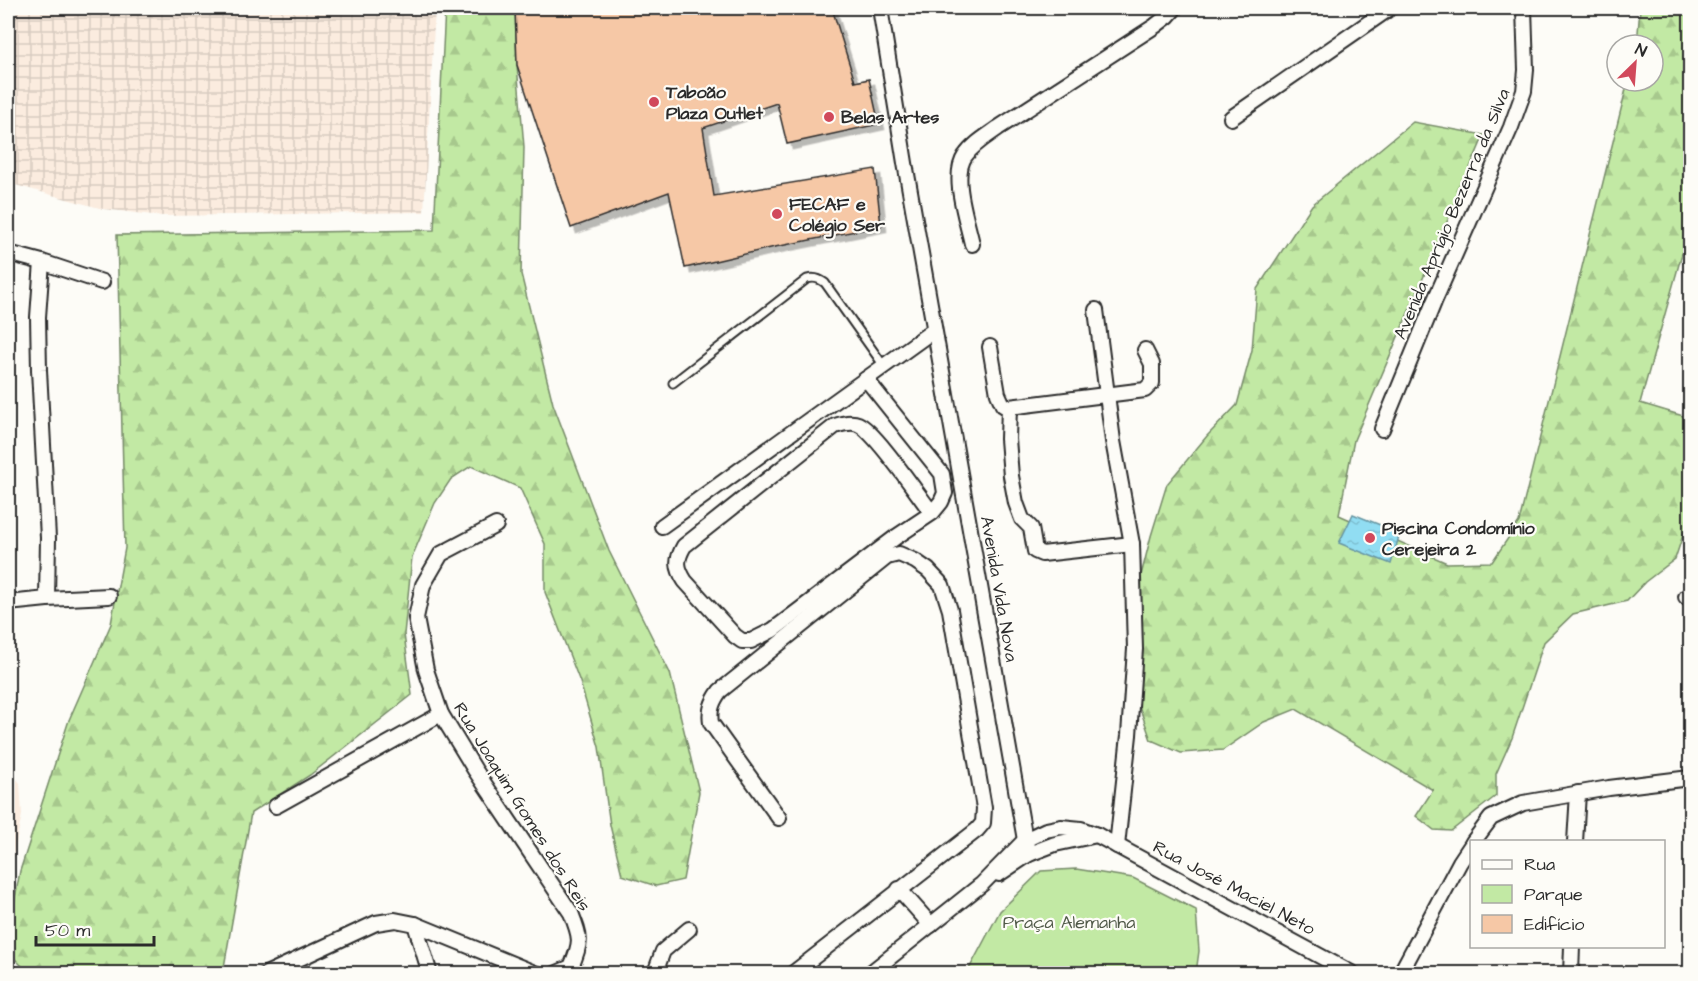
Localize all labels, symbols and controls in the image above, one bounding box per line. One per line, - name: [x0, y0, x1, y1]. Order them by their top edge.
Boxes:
- north arrow: [1605, 33, 1665, 93]
- text: N: [1632, 38, 1650, 62]
- place label: Taboão Plaza Outlet: [665, 80, 764, 126]
- street label: Avenida Aprígio Bezerra da Silva: [1388, 85, 1517, 344]
- marker: Taboão Plaza Outlet: [647, 95, 661, 109]
- place label: Belas Artes: [841, 105, 939, 130]
- marker: Belas Artes: [822, 110, 836, 124]
- place label: FECAF e Colégio Ser: [789, 192, 885, 239]
- marker: FECAF e Colégio Ser: [770, 207, 784, 221]
- street label: Avenida Vida Nova: [974, 514, 1024, 664]
- place label: Piscina Condomínio Cerejeira 2: [1382, 516, 1535, 562]
- marker: Piscina Condomínio Cerejeira 2: [1363, 531, 1377, 545]
- street label: Rua Joaquim Gomes dos Reis: [447, 698, 597, 916]
- street label: Rua José Maciel Neto: [1149, 835, 1319, 941]
- legend: [1470, 840, 1665, 948]
- text: Rua: [1524, 852, 1555, 877]
- text: Parque: [1524, 882, 1583, 907]
- scale bar: [36, 909, 154, 947]
- park label: Praça Alemanha: [1003, 910, 1135, 935]
- text: Edifício: [1524, 912, 1584, 937]
- text: 50 m: [45, 918, 90, 943]

